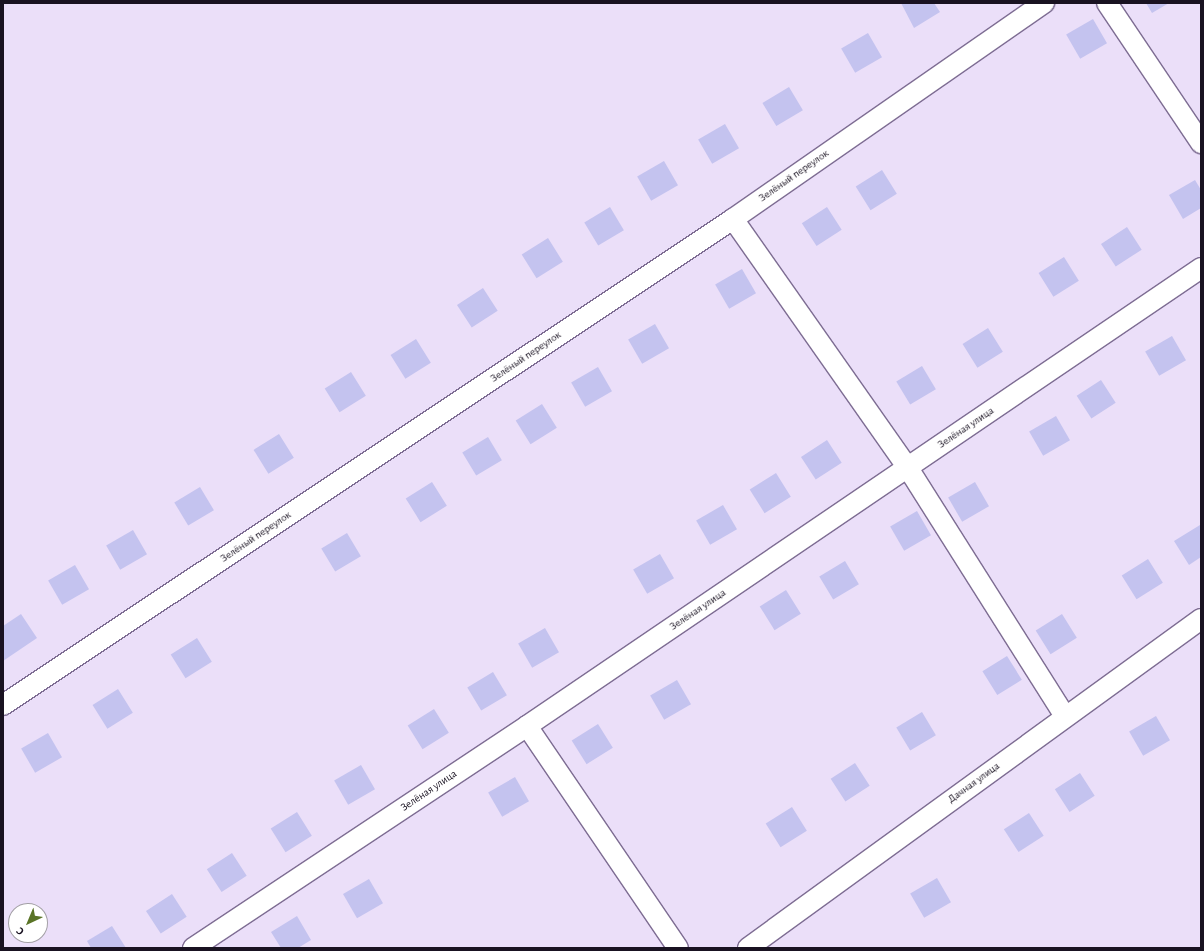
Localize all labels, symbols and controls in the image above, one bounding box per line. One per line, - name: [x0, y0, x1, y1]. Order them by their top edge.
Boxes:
- street label: Зелёный переулок: [757, 147, 831, 205]
- street label: Зелёный переулок: [488, 329, 564, 385]
- street label: Зелёная улица: [935, 404, 997, 452]
- street label: Зелёный переулок: [218, 509, 294, 565]
- street label: Зелёная улица: [667, 586, 729, 634]
- street label: Дачная улица: [945, 760, 1003, 806]
- street label: Зелёная улица: [398, 767, 460, 815]
- north arrow: [8, 903, 48, 943]
- text: С: [14, 925, 26, 937]

